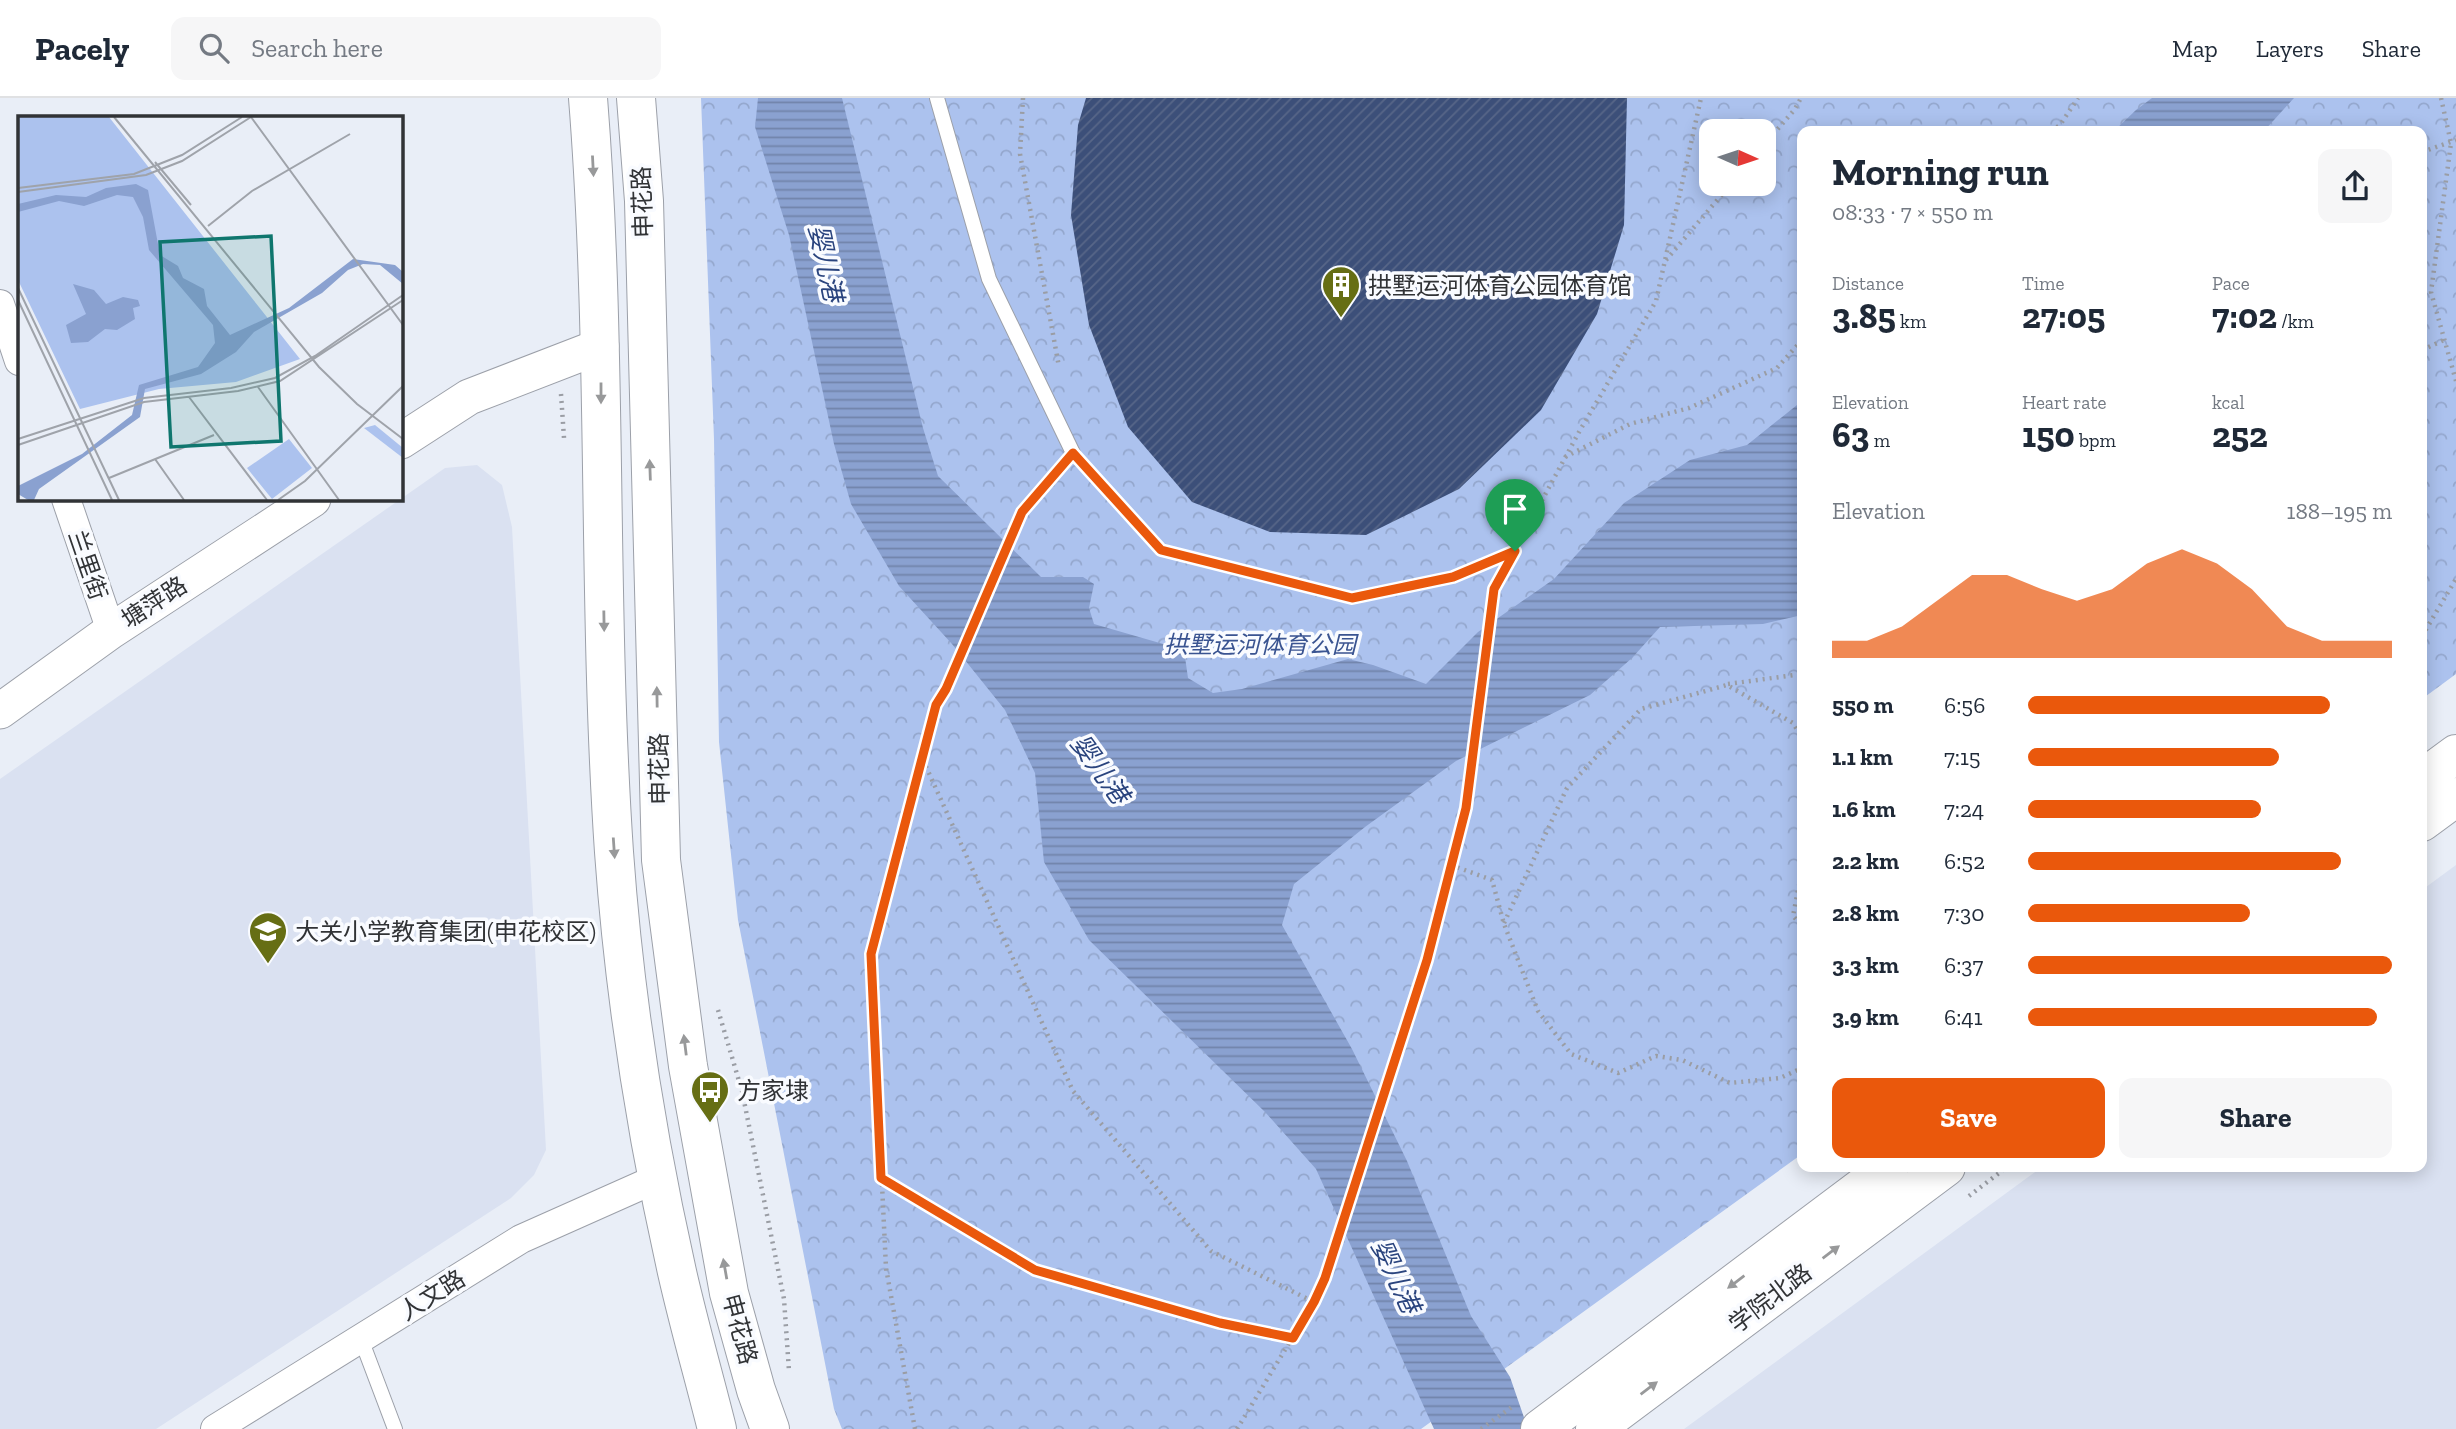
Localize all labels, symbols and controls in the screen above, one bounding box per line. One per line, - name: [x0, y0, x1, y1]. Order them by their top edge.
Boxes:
- search box: [171, 17, 661, 80]
- text: Pacely: [35, 29, 129, 68]
- icon: search: [195, 29, 233, 67]
- text: Search here: [251, 32, 383, 64]
- text: Map: [2172, 34, 2218, 63]
- text: Layers: [2256, 34, 2324, 63]
- text: Share: [2362, 34, 2421, 63]
- inset map: [18, 116, 402, 500]
- north arrow: [1699, 119, 1776, 196]
- map controls: [1699, 119, 1776, 196]
- text: Morning run: [1832, 149, 2049, 195]
- button: share: [2318, 149, 2392, 223]
- one-way arrow: [587, 155, 598, 177]
- street label: 申花路: [626, 166, 658, 238]
- text: 08:33 · 7 × 550 m: [1832, 198, 1993, 226]
- water label: 婴儿港: [802, 222, 851, 308]
- building icon: 拱墅运河体育公园体育馆: [1320, 264, 1362, 319]
- place label: 拱墅运河体育公园体育馆: [1368, 271, 1632, 300]
- text: Distance: [1832, 272, 1904, 295]
- text: Time: [2022, 272, 2064, 295]
- text: Pace: [2212, 272, 2250, 295]
- text: 3.85: [1832, 295, 1896, 337]
- text: 27:05: [2022, 295, 2105, 337]
- text: 7:02: [2212, 295, 2277, 337]
- text: km: [1896, 310, 1926, 333]
- text: /km: [2277, 310, 2314, 333]
- one-way arrow: [595, 383, 607, 405]
- text: Elevation: [1832, 391, 1909, 414]
- text: Heart rate: [2022, 391, 2107, 414]
- text: kcal: [2212, 391, 2245, 414]
- text: 63: [1832, 414, 1869, 456]
- text: 150: [2022, 414, 2075, 456]
- text: 252: [2212, 414, 2268, 456]
- text: m: [1869, 429, 1890, 452]
- text: bpm: [2075, 429, 2116, 452]
- one-way arrow: [645, 458, 656, 480]
- pin: [1485, 479, 1545, 551]
- icon: arrive: [1496, 490, 1534, 528]
- text: Elevation: [1832, 497, 1925, 525]
- text: 188–195 m: [2287, 497, 2392, 525]
- street label: 兰里街: [63, 526, 113, 604]
- street label: 塘萍路: [116, 570, 192, 634]
- one-way arrow: [598, 610, 610, 632]
- park label: 拱墅运河体育公园: [1164, 630, 1359, 659]
- one-way arrow: [651, 686, 663, 708]
- text: 550 m: [1832, 691, 1894, 719]
- text: 6:56: [1944, 691, 1985, 719]
- water label: 婴儿港: [1064, 728, 1138, 813]
- street label: 申花路: [644, 733, 674, 805]
- text: 1.1 km: [1832, 743, 1893, 771]
- text: 7:15: [1944, 743, 1981, 771]
- text: 1.6 km: [1832, 795, 1896, 823]
- text: 7:24: [1944, 795, 1984, 823]
- one-way arrow: [609, 837, 620, 859]
- text: 2.2 km: [1832, 847, 1899, 875]
- text: 6:52: [1944, 847, 1985, 875]
- text: 2.8 km: [1832, 899, 1899, 927]
- text: 7:30: [1944, 899, 1984, 927]
- school or university icon: 大关小学教育集团(申花校区): [247, 910, 289, 965]
- place label: 大关小学教育集团(申花校区): [295, 917, 596, 946]
- text: 3.3 km: [1832, 951, 1899, 979]
- text: 6:37: [1944, 951, 1983, 979]
- text: 3.9 km: [1832, 1003, 1899, 1031]
- text: 6:41: [1944, 1003, 1983, 1031]
- one-way arrow: [680, 1034, 691, 1056]
- bus stop icon: 方家埭: [689, 1069, 731, 1124]
- place label: 方家埭: [737, 1076, 809, 1105]
- button: Save: [1832, 1078, 2105, 1158]
- button: Share: [2119, 1078, 2392, 1158]
- water label: 婴儿港: [1365, 1234, 1429, 1322]
- one-way arrow: [1822, 1245, 1841, 1259]
- one-way arrow: [719, 1258, 730, 1280]
- street label: 学院北路: [1723, 1258, 1817, 1338]
- street label: 人文路: [394, 1264, 470, 1326]
- one-way arrow: [1727, 1275, 1746, 1289]
- street label: 申花路: [717, 1290, 763, 1368]
- one-way arrow: [1640, 1381, 1658, 1395]

